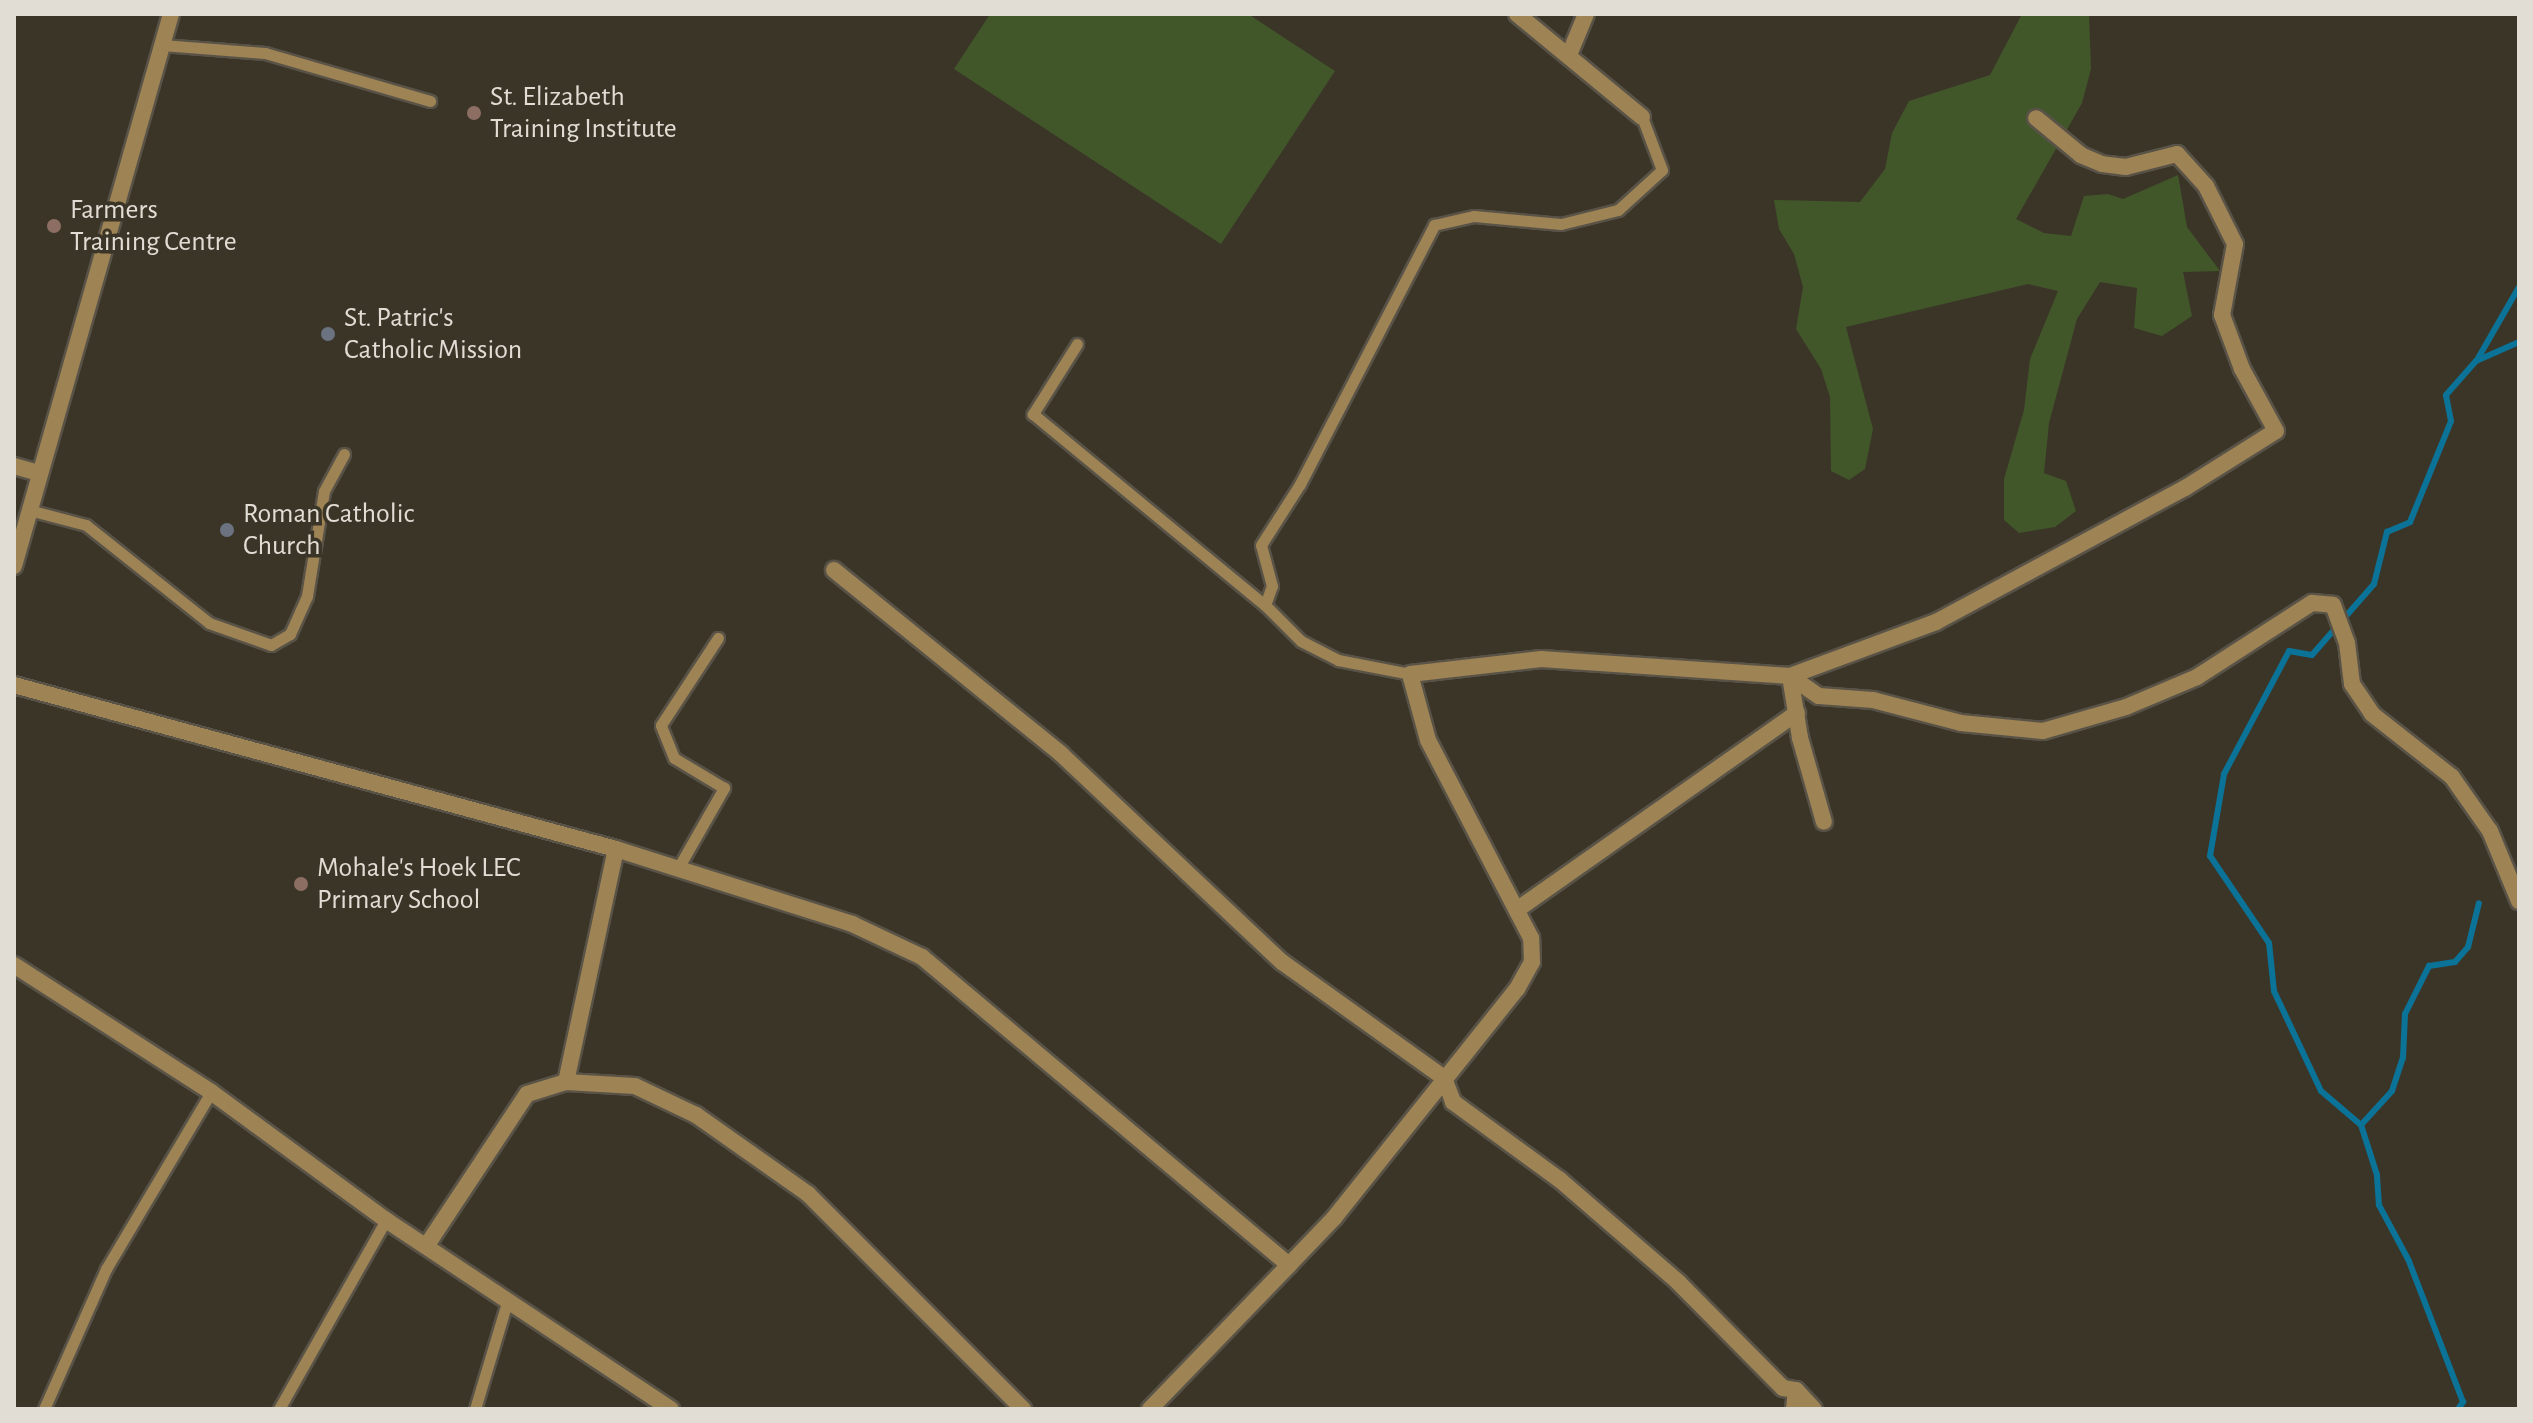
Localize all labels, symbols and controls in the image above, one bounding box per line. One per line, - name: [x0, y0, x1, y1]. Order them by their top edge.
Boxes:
- place label: St. Elizabeth Training Institute: [490, 80, 677, 146]
- marker: St. Elizabeth Training Institute: [465, 104, 483, 122]
- place label: Farmers Training Centre: [70, 193, 237, 259]
- marker: Farmers Training Centre: [45, 217, 63, 235]
- place label: St. Patric's Catholic Mission: [344, 301, 522, 367]
- marker: St. Patric's Catholic Mission: [319, 325, 337, 343]
- place label: Roman Catholic Church: [243, 497, 414, 563]
- marker: Roman Catholic Church: [218, 521, 236, 539]
- place label: Mohale's Hoek LEC Primary School: [317, 851, 520, 917]
- marker: Mohale's Hoek LEC Primary School: [292, 875, 310, 893]

